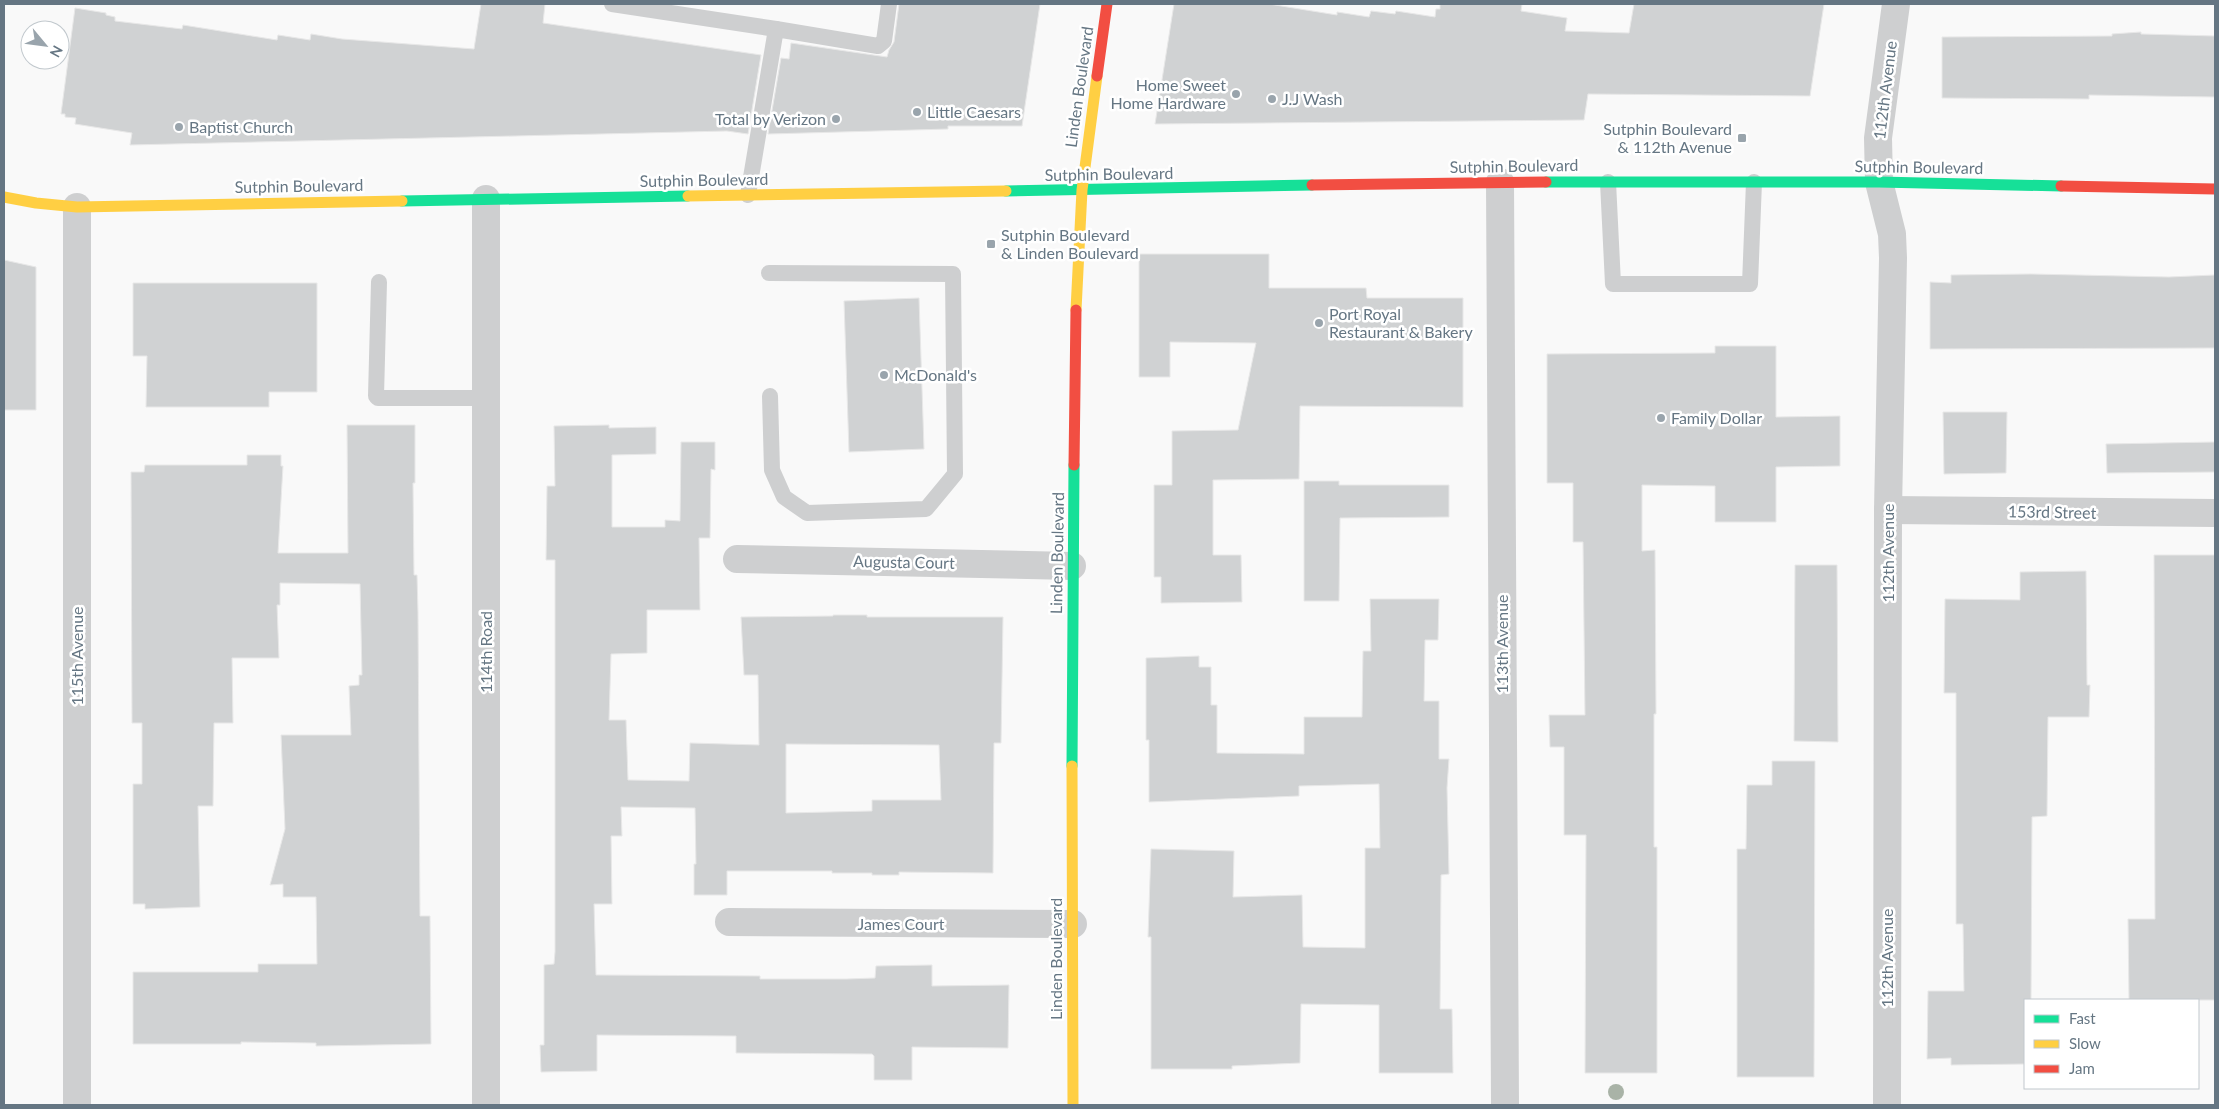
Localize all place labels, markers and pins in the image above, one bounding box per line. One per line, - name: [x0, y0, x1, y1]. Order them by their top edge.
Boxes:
- place label: Home Sweet Home Hardware: [1110, 75, 1226, 112]
- marker: Home Sweet Home Hardware: [1230, 88, 1242, 100]
- place label: J.J Wash: [1282, 89, 1343, 108]
- marker: J.J Wash: [1266, 93, 1278, 105]
- place label: Little Caesars: [927, 102, 1021, 121]
- marker: Little Caesars: [911, 106, 923, 118]
- place label: Total by Verizon: [715, 109, 826, 128]
- marker: Total by Verizon: [830, 113, 842, 125]
- place label: Baptist Church: [189, 117, 293, 136]
- place label: Sutphin Boulevard & 112th Avenue: [1603, 119, 1732, 156]
- marker: Baptist Church: [173, 121, 185, 133]
- marker: Sutphin Boulevard & 112th Avenue: [1736, 132, 1748, 144]
- place label: Sutphin Boulevard & Linden Boulevard: [1001, 225, 1139, 262]
- marker: Sutphin Boulevard & Linden Boulevard: [985, 238, 997, 250]
- place label: Port Royal Restaurant & Bakery: [1329, 304, 1473, 341]
- marker: Port Royal Restaurant & Bakery: [1313, 317, 1325, 329]
- place label: McDonald's: [894, 365, 977, 384]
- marker: McDonald's: [878, 369, 890, 381]
- place label: Family Dollar: [1671, 408, 1762, 427]
- marker: Family Dollar: [1655, 412, 1667, 424]

